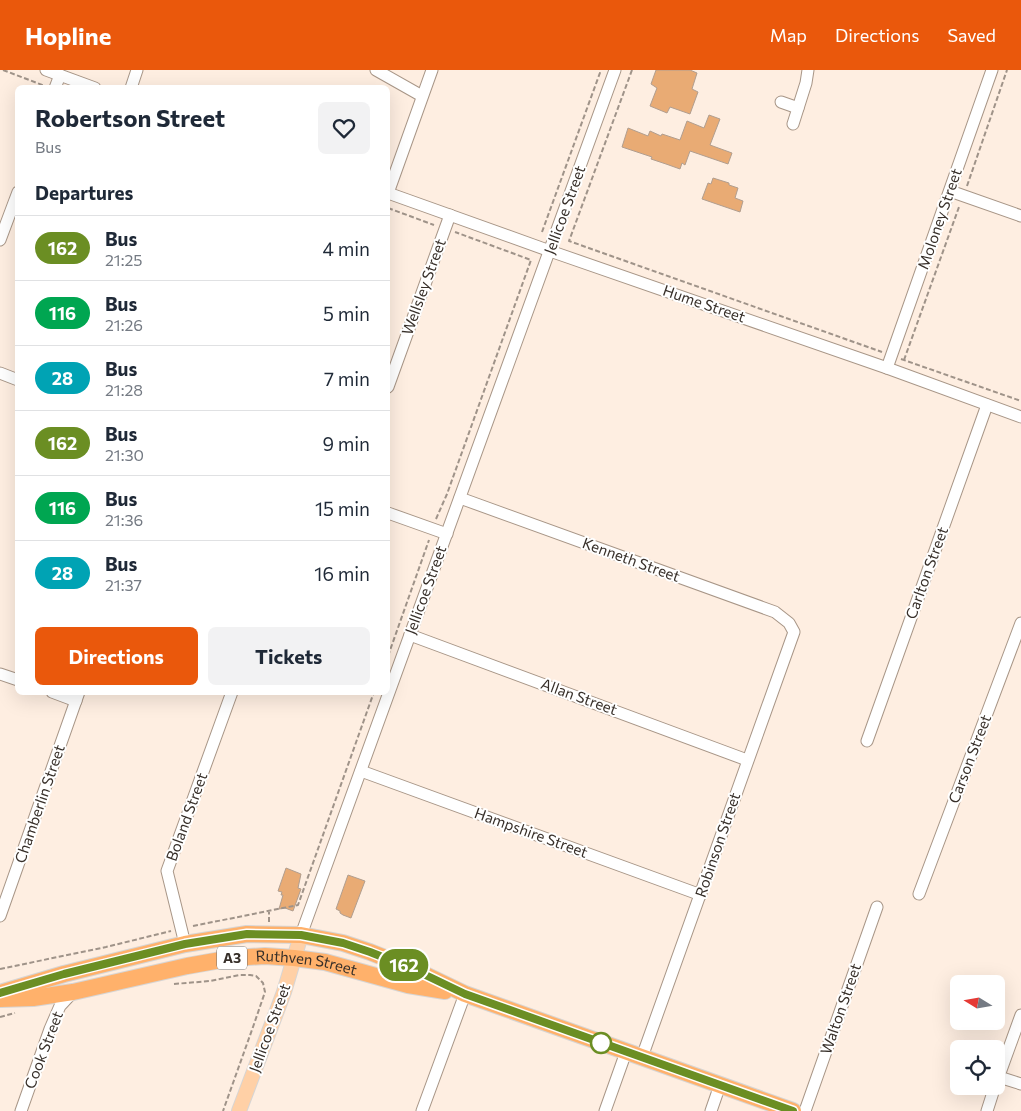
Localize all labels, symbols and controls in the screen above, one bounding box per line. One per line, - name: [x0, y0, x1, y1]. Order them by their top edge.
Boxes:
- text: Hopline: [25, 21, 111, 50]
- text: Map: [770, 24, 807, 46]
- text: Directions: [835, 24, 919, 46]
- text: Saved: [947, 24, 996, 46]
- button: heart: [318, 102, 370, 154]
- text: Robertson Street: [35, 103, 225, 132]
- text: Bus: [35, 137, 62, 156]
- street label: Jellicoe Street: [540, 163, 588, 257]
- street label: Moloney Street: [913, 166, 965, 271]
- text: Departures: [35, 181, 133, 204]
- text: Bus: [105, 227, 137, 250]
- street label: Wellsley Street: [397, 236, 449, 337]
- text: 162: [48, 237, 77, 259]
- text: 4 min: [323, 237, 370, 260]
- text: 21:25: [105, 250, 143, 269]
- street label: Hume Street: [661, 281, 748, 326]
- text: Bus: [105, 292, 137, 315]
- text: 116: [49, 302, 76, 324]
- text: 5 min: [323, 302, 370, 325]
- text: 21:26: [105, 315, 143, 334]
- text: Bus: [105, 357, 137, 380]
- text: 28: [52, 367, 73, 389]
- text: 7 min: [324, 367, 370, 390]
- text: 21:28: [105, 380, 143, 399]
- text: Bus: [105, 422, 137, 445]
- text: 162: [48, 432, 77, 454]
- text: 9 min: [322, 432, 370, 455]
- text: 21:30: [105, 445, 144, 464]
- text: Bus: [105, 487, 137, 510]
- text: 116: [49, 497, 76, 519]
- text: 15 min: [315, 497, 370, 520]
- text: 21:36: [105, 510, 143, 529]
- street label: Carlton Street: [901, 524, 951, 621]
- street label: Kenneth Street: [580, 533, 683, 585]
- street label: Jellicoe Street: [401, 543, 449, 637]
- text: Bus: [105, 552, 137, 575]
- text: 28: [52, 562, 73, 584]
- text: 16 min: [314, 562, 370, 585]
- text: 21:37: [105, 575, 142, 594]
- button: Directions: [35, 627, 198, 685]
- button: Tickets: [208, 627, 370, 685]
- street label: Allan Street: [539, 674, 620, 718]
- street label: Carson Street: [944, 712, 994, 806]
- street label: Chamberlin Street: [10, 742, 68, 865]
- street label: Boland Street: [162, 770, 210, 863]
- street label: Robinson Street: [691, 790, 743, 899]
- street label: Hampshire Street: [472, 803, 590, 861]
- road number: A3: [217, 946, 247, 970]
- street label: Ruthven Street: [255, 946, 359, 978]
- line badge: 162: [375, 949, 433, 981]
- text: 162: [389, 954, 419, 976]
- street label: Walton Street: [816, 961, 864, 1057]
- north arrow: [950, 975, 1005, 1030]
- map controls: [950, 975, 1005, 1095]
- street label: Jellicoe Street: [245, 981, 293, 1075]
- street label: Cook Street: [20, 1008, 66, 1091]
- unlabelled marker: [590, 1032, 612, 1054]
- button: locate: [950, 1040, 1005, 1095]

